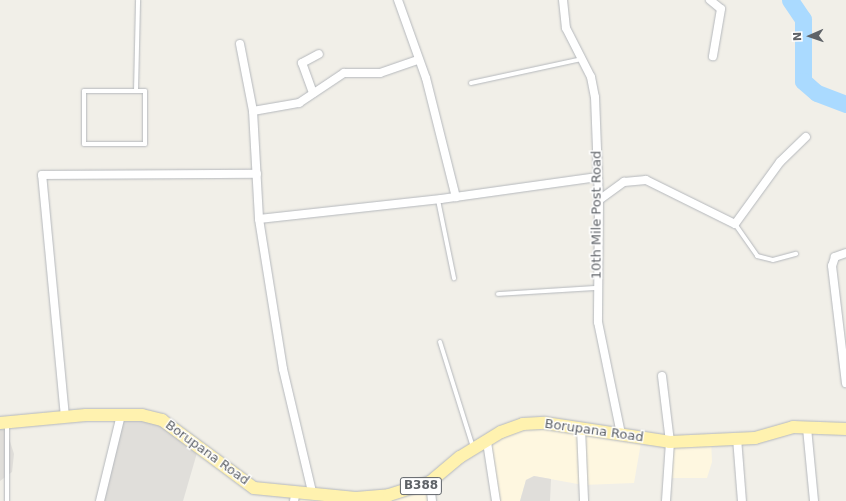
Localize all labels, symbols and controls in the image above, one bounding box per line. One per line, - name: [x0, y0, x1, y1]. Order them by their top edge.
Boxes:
- north arrow: [790, 16, 830, 56]
- text: N: [791, 32, 804, 41]
- street label: 10th Mile Post Road: [589, 151, 605, 279]
- street label: Borupana Road: [544, 416, 644, 446]
- street label: Borupana Road: [162, 417, 252, 489]
- road number: B388: [399, 476, 443, 496]

